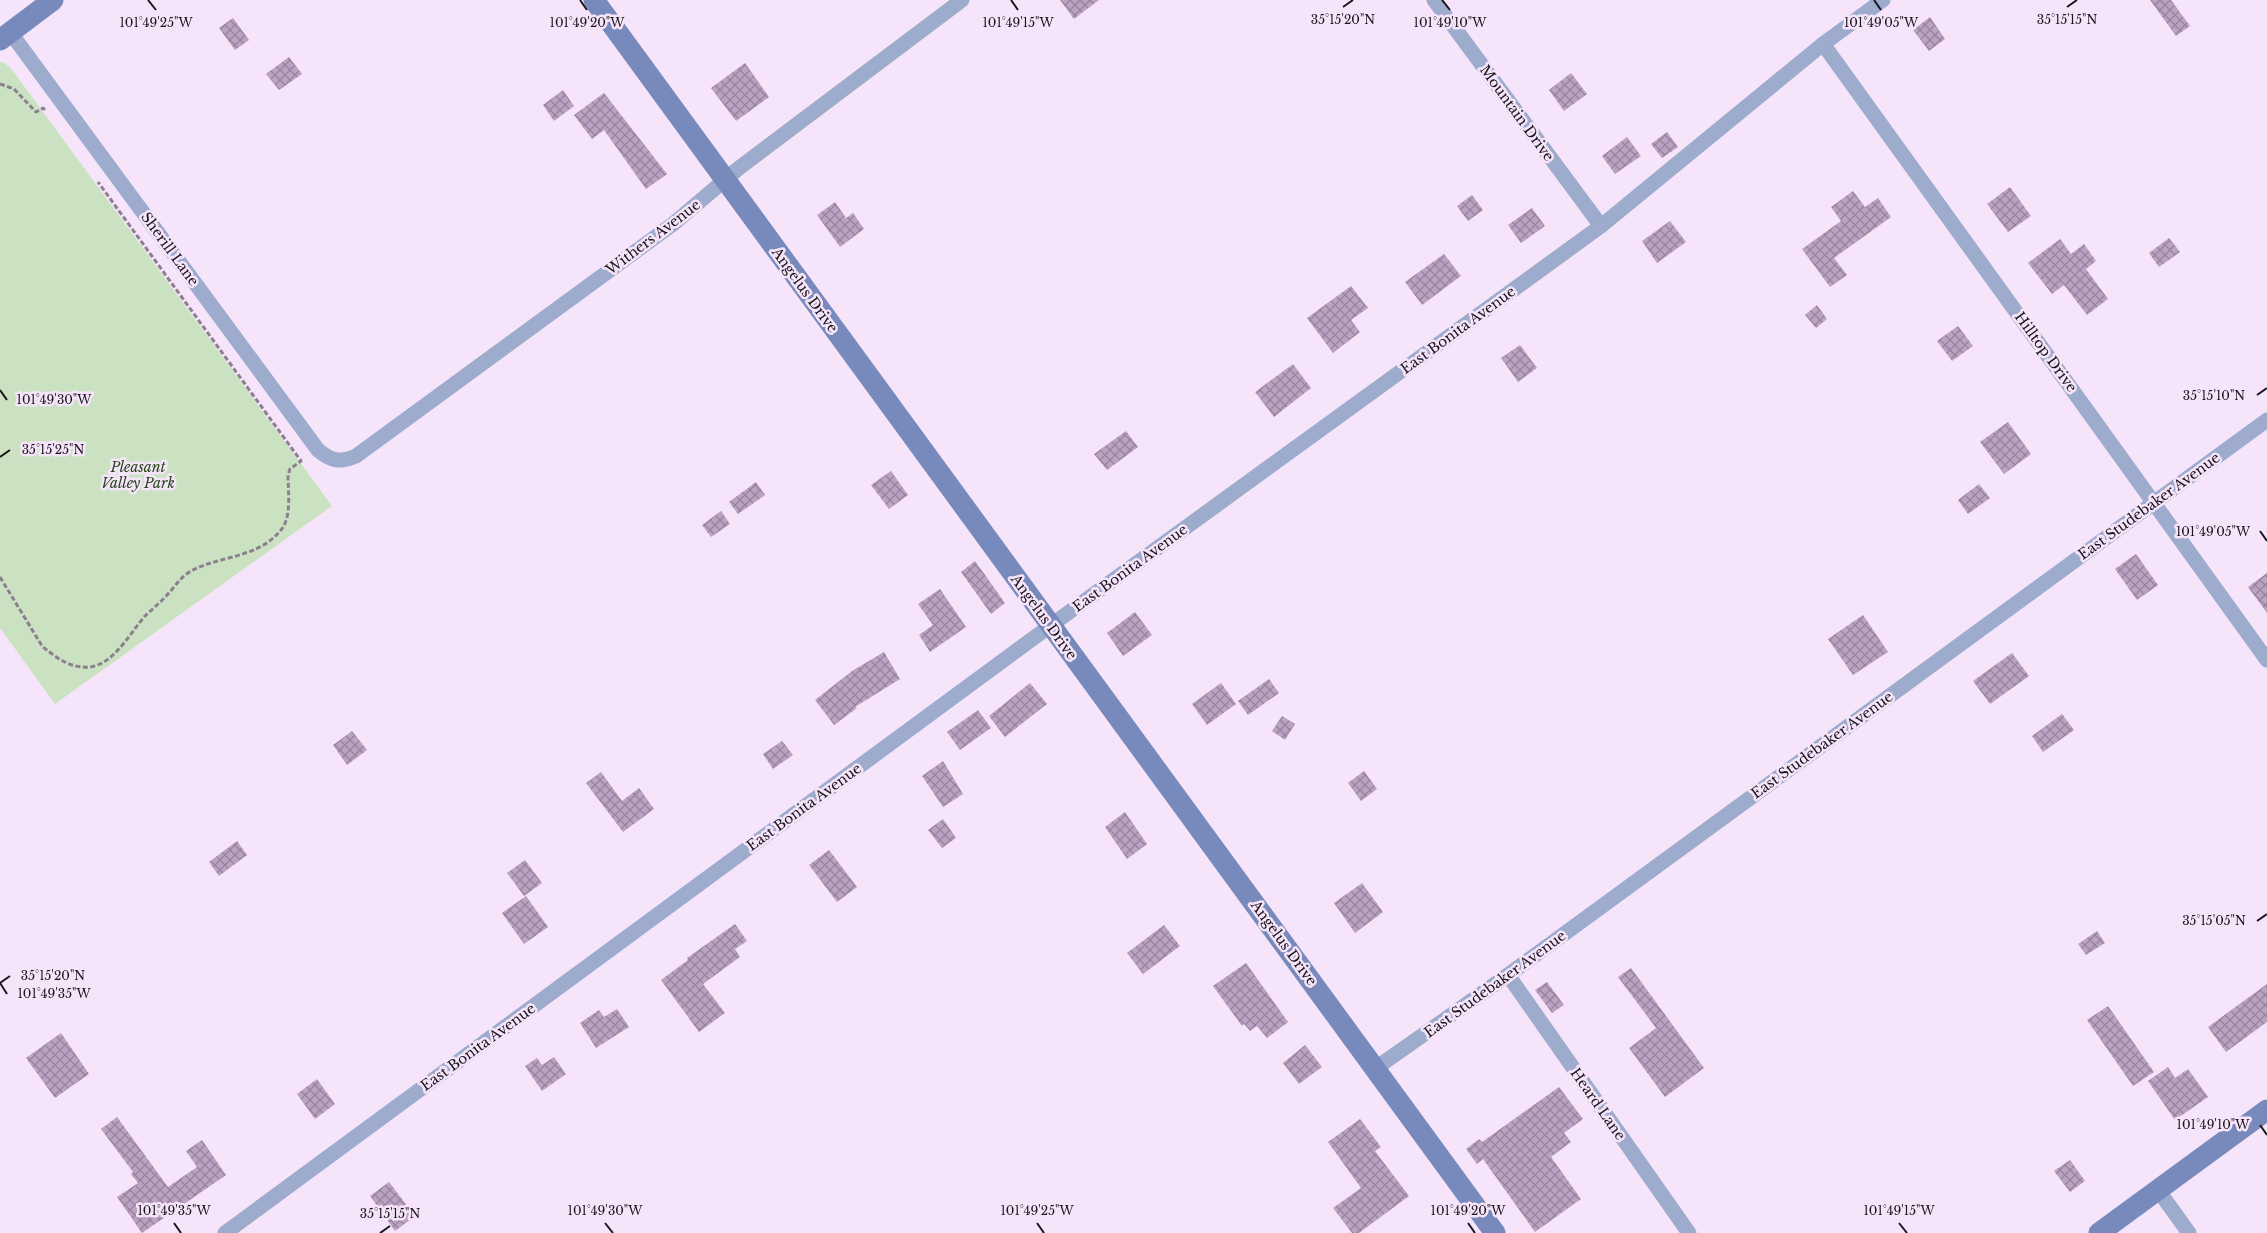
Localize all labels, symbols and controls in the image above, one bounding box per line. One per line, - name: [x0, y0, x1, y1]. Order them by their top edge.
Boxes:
- text: 35°15'20"N: [1311, 12, 1375, 27]
- text: 35°15'15"N: [2037, 12, 2097, 27]
- text: 101°49'25"W: [119, 15, 193, 30]
- text: 101°49'20"W: [550, 15, 625, 30]
- text: 101°49'15"W: [982, 15, 1054, 30]
- text: 101°49'10"W: [1414, 15, 1487, 30]
- text: 101°49'05"W: [1844, 15, 1919, 30]
- street label: Mountain Drive: [1476, 61, 1558, 165]
- street label: Withers Avenue: [601, 196, 704, 279]
- street label: Sherill Lane: [137, 209, 203, 289]
- street label: Angelus Drive: [767, 243, 842, 336]
- street label: East Bonita Avenue: [1397, 282, 1519, 378]
- street label: Hilltop Drive: [2011, 308, 2081, 396]
- text: 35°15'10"N: [2183, 388, 2245, 403]
- text: 101°49'30"W: [17, 392, 92, 407]
- text: 35°15'25"N: [22, 442, 84, 457]
- street label: East Studebaker Avenue: [2075, 449, 2223, 563]
- park label: Pleasant Valley Park: [101, 458, 175, 492]
- street label: East Bonita Avenue: [1069, 520, 1191, 616]
- text: 101°49'05"W: [2176, 524, 2251, 539]
- street label: Angelus Drive: [1006, 570, 1081, 663]
- street label: East Studebaker Avenue: [1748, 688, 1896, 802]
- street label: East Bonita Avenue: [743, 759, 865, 855]
- street label: Angelus Drive: [1246, 896, 1321, 989]
- text: 35°15'05"N: [2182, 913, 2246, 928]
- street label: East Studebaker Avenue: [1421, 927, 1569, 1041]
- text: 35°15'20"N: [21, 968, 85, 983]
- text: 101°49'35"W: [17, 986, 91, 1001]
- street label: East Bonita Avenue: [417, 999, 539, 1095]
- street label: Heard Lane: [1567, 1064, 1629, 1144]
- text: 101°49'10"W: [2177, 1117, 2250, 1132]
- text: 101°49'35"W: [137, 1203, 211, 1218]
- text: 101°49'30"W: [568, 1203, 643, 1218]
- text: 101°49'25"W: [1000, 1203, 1074, 1218]
- text: 101°49'20"W: [1431, 1203, 1506, 1218]
- text: 101°49'15"W: [1863, 1203, 1935, 1218]
- text: 35°15'15"N: [360, 1206, 420, 1221]

